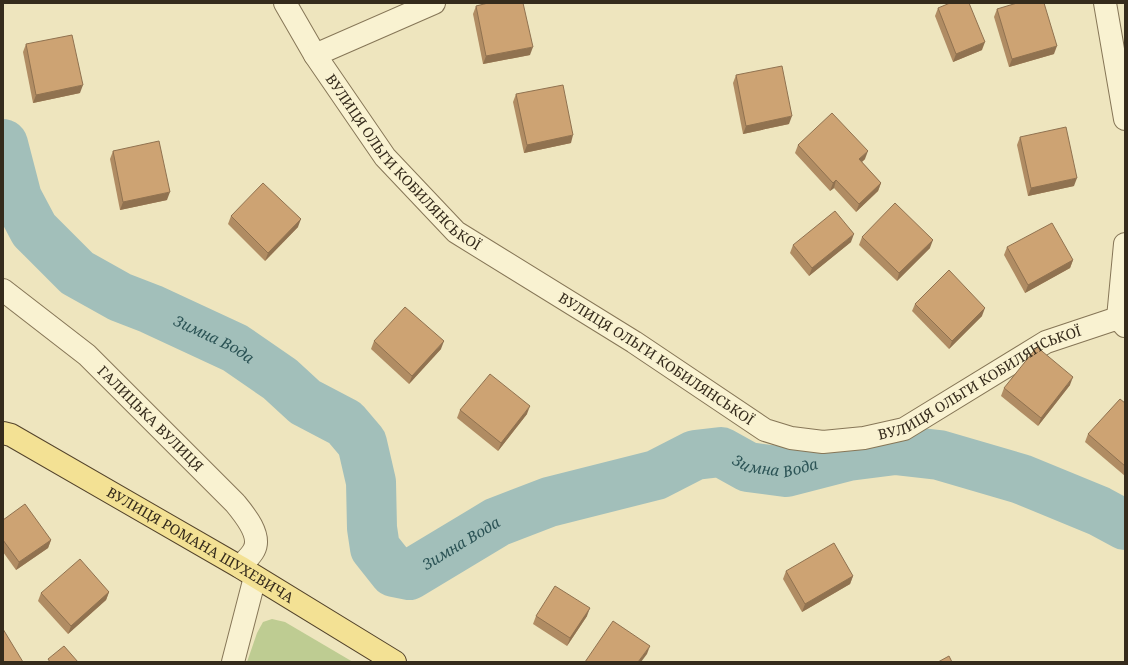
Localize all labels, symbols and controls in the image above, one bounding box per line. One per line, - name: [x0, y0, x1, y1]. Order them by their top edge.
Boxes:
- street label: ВУЛИЦЯ ОЛЬГИ КОБИЛЯНСЬКОЇ: [322, 70, 485, 254]
- street label: ВУЛИЦЯ ОЛЬГИ КОБИЛЯНСЬКОЇ: [555, 288, 758, 429]
- water label: Зимна Вода: [171, 310, 259, 368]
- street label: ВУЛИЦЯ ОЛЬГИ КОБИЛЯНСЬКОЇ: [876, 321, 1084, 444]
- street label: ГАЛИЦЬКА ВУЛИЦЯ: [94, 361, 208, 475]
- water label: Зимна Вода: [729, 449, 820, 482]
- street label: ВУЛИЦЯ РОМАНА ШУХЕВИЧА: [103, 482, 298, 607]
- water label: Зимна Вода: [418, 511, 504, 574]

